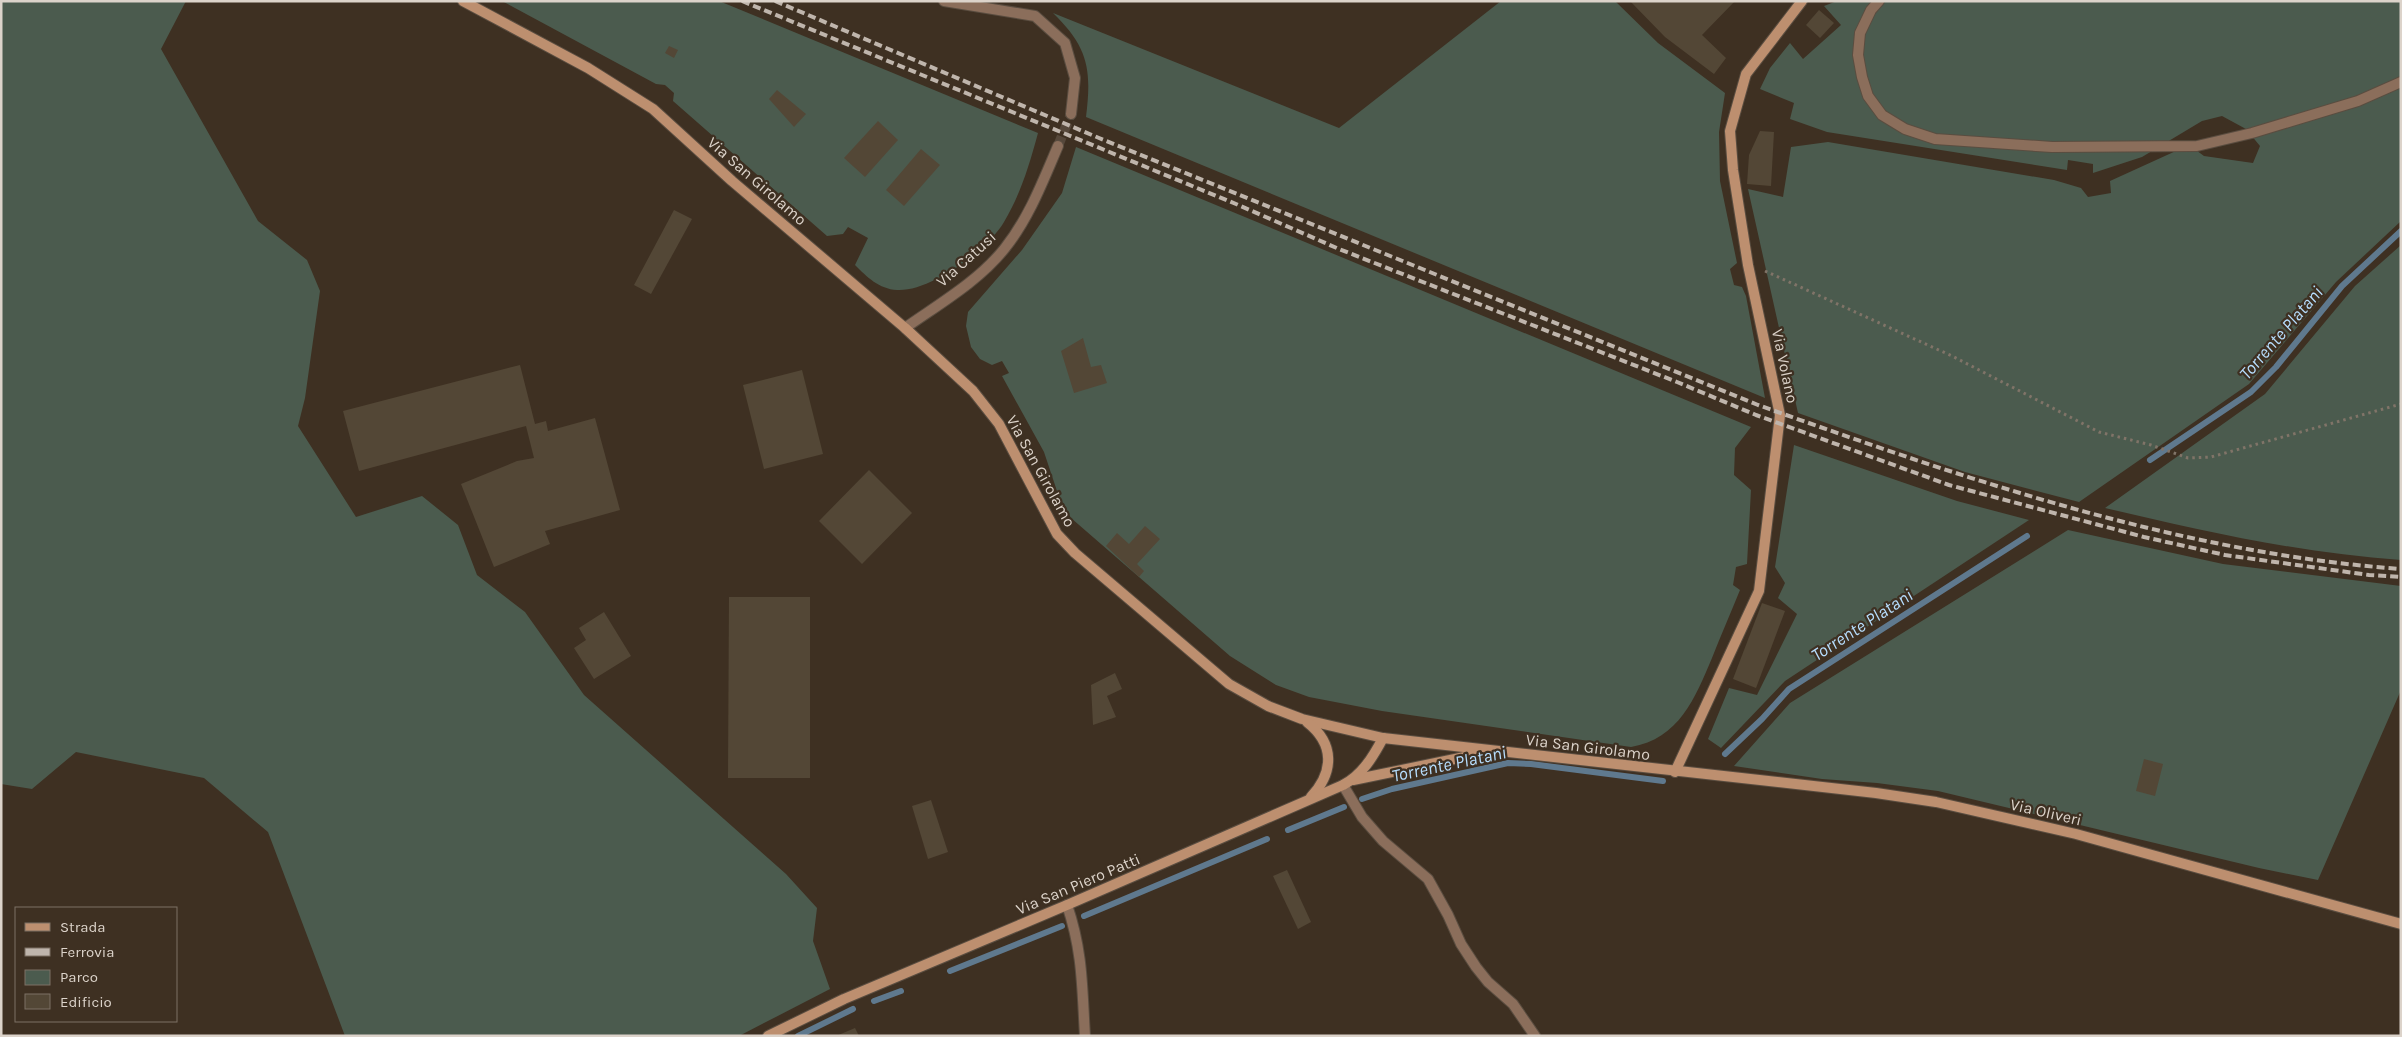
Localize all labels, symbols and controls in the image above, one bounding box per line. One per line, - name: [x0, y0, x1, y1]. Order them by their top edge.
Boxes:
- street label: Via San Girolamo: [704, 133, 810, 229]
- street label: Via Catusi: [932, 227, 1000, 291]
- water label: Torrente Platani: [2234, 282, 2328, 384]
- street label: Via Volano: [1768, 327, 1802, 405]
- street label: Via San Girolamo: [1002, 412, 1080, 530]
- water label: Torrente Platani: [1807, 584, 1917, 666]
- street label: Via San Girolamo: [1525, 730, 1651, 764]
- water label: Torrente Platani: [1390, 741, 1509, 787]
- street label: Via Oliveri: [2008, 795, 2084, 829]
- street label: Via San Piero Patti: [1013, 849, 1143, 919]
- legend: [15, 907, 178, 1022]
- text: Strada: [60, 918, 106, 936]
- text: Ferrovia: [60, 943, 114, 961]
- text: Parco: [60, 968, 98, 986]
- text: Edificio: [60, 993, 112, 1011]

